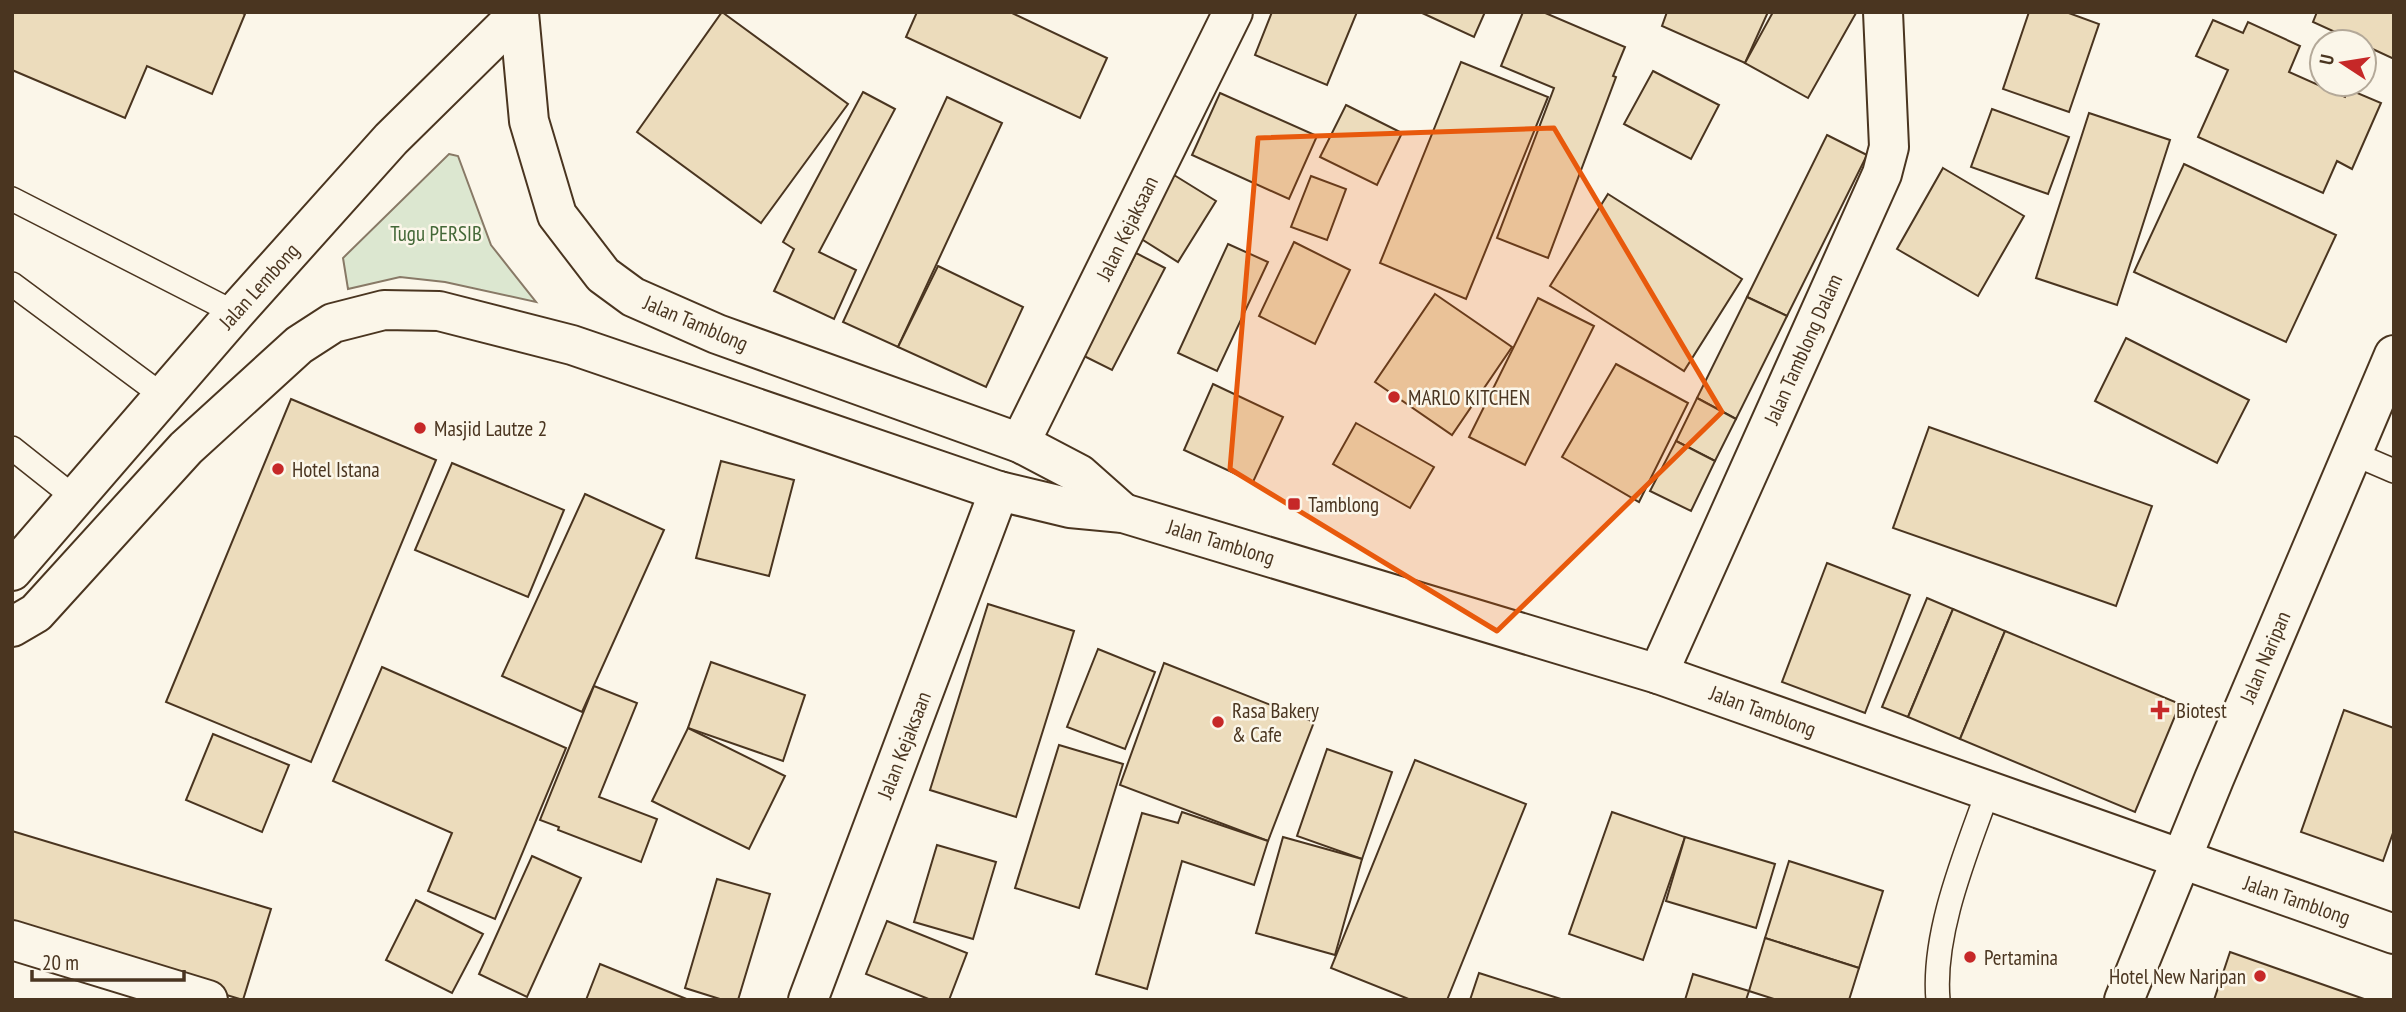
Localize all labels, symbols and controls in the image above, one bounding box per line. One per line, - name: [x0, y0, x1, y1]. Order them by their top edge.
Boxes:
- north arrow: [2308, 28, 2378, 98]
- text: U: [2314, 52, 2339, 67]
- street label: Jalan Kejaksaan: [1090, 171, 1164, 286]
- park label: Tugu PERSIB: [390, 220, 482, 247]
- street label: Jalan Lembong: [212, 237, 305, 336]
- street label: Jalan Tamblong Dalam: [1757, 270, 1848, 429]
- street label: Jalan Tamblong: [639, 289, 752, 357]
- place label: MARLO KITCHEN: [1408, 384, 1530, 411]
- marker: MARLO KITCHEN: [1386, 389, 1402, 405]
- place label: Masjid Lautze 2: [434, 415, 547, 442]
- marker: Masjid Lautze 2: [412, 420, 428, 436]
- place label: Hotel Istana: [292, 456, 380, 483]
- marker: Hotel Istana: [270, 461, 286, 477]
- place label: Tamblong: [1308, 491, 1379, 518]
- marker: Tamblong: [1286, 496, 1302, 512]
- street label: Jalan Tamblong: [1163, 513, 1278, 571]
- street label: Jalan Naripan: [2233, 607, 2296, 708]
- street label: Jalan Tamblong: [1705, 679, 1820, 743]
- street label: Jalan Kejaksaan: [871, 688, 937, 803]
- place label: Rasa Bakery & Cafe: [1232, 697, 1319, 748]
- place label: Biotest: [2176, 697, 2227, 724]
- marker: Biotest: [2150, 700, 2170, 720]
- marker: Rasa Bakery & Cafe: [1210, 714, 1226, 730]
- street label: Jalan Tamblong: [2239, 869, 2354, 931]
- scale bar: [32, 939, 184, 983]
- place label: Pertamina: [1984, 944, 2058, 971]
- text: 20 m: [42, 949, 79, 976]
- marker: Pertamina: [1962, 949, 1978, 965]
- place label: Hotel New Naripan: [2109, 963, 2246, 990]
- marker: Hotel New Naripan: [2252, 968, 2268, 984]

